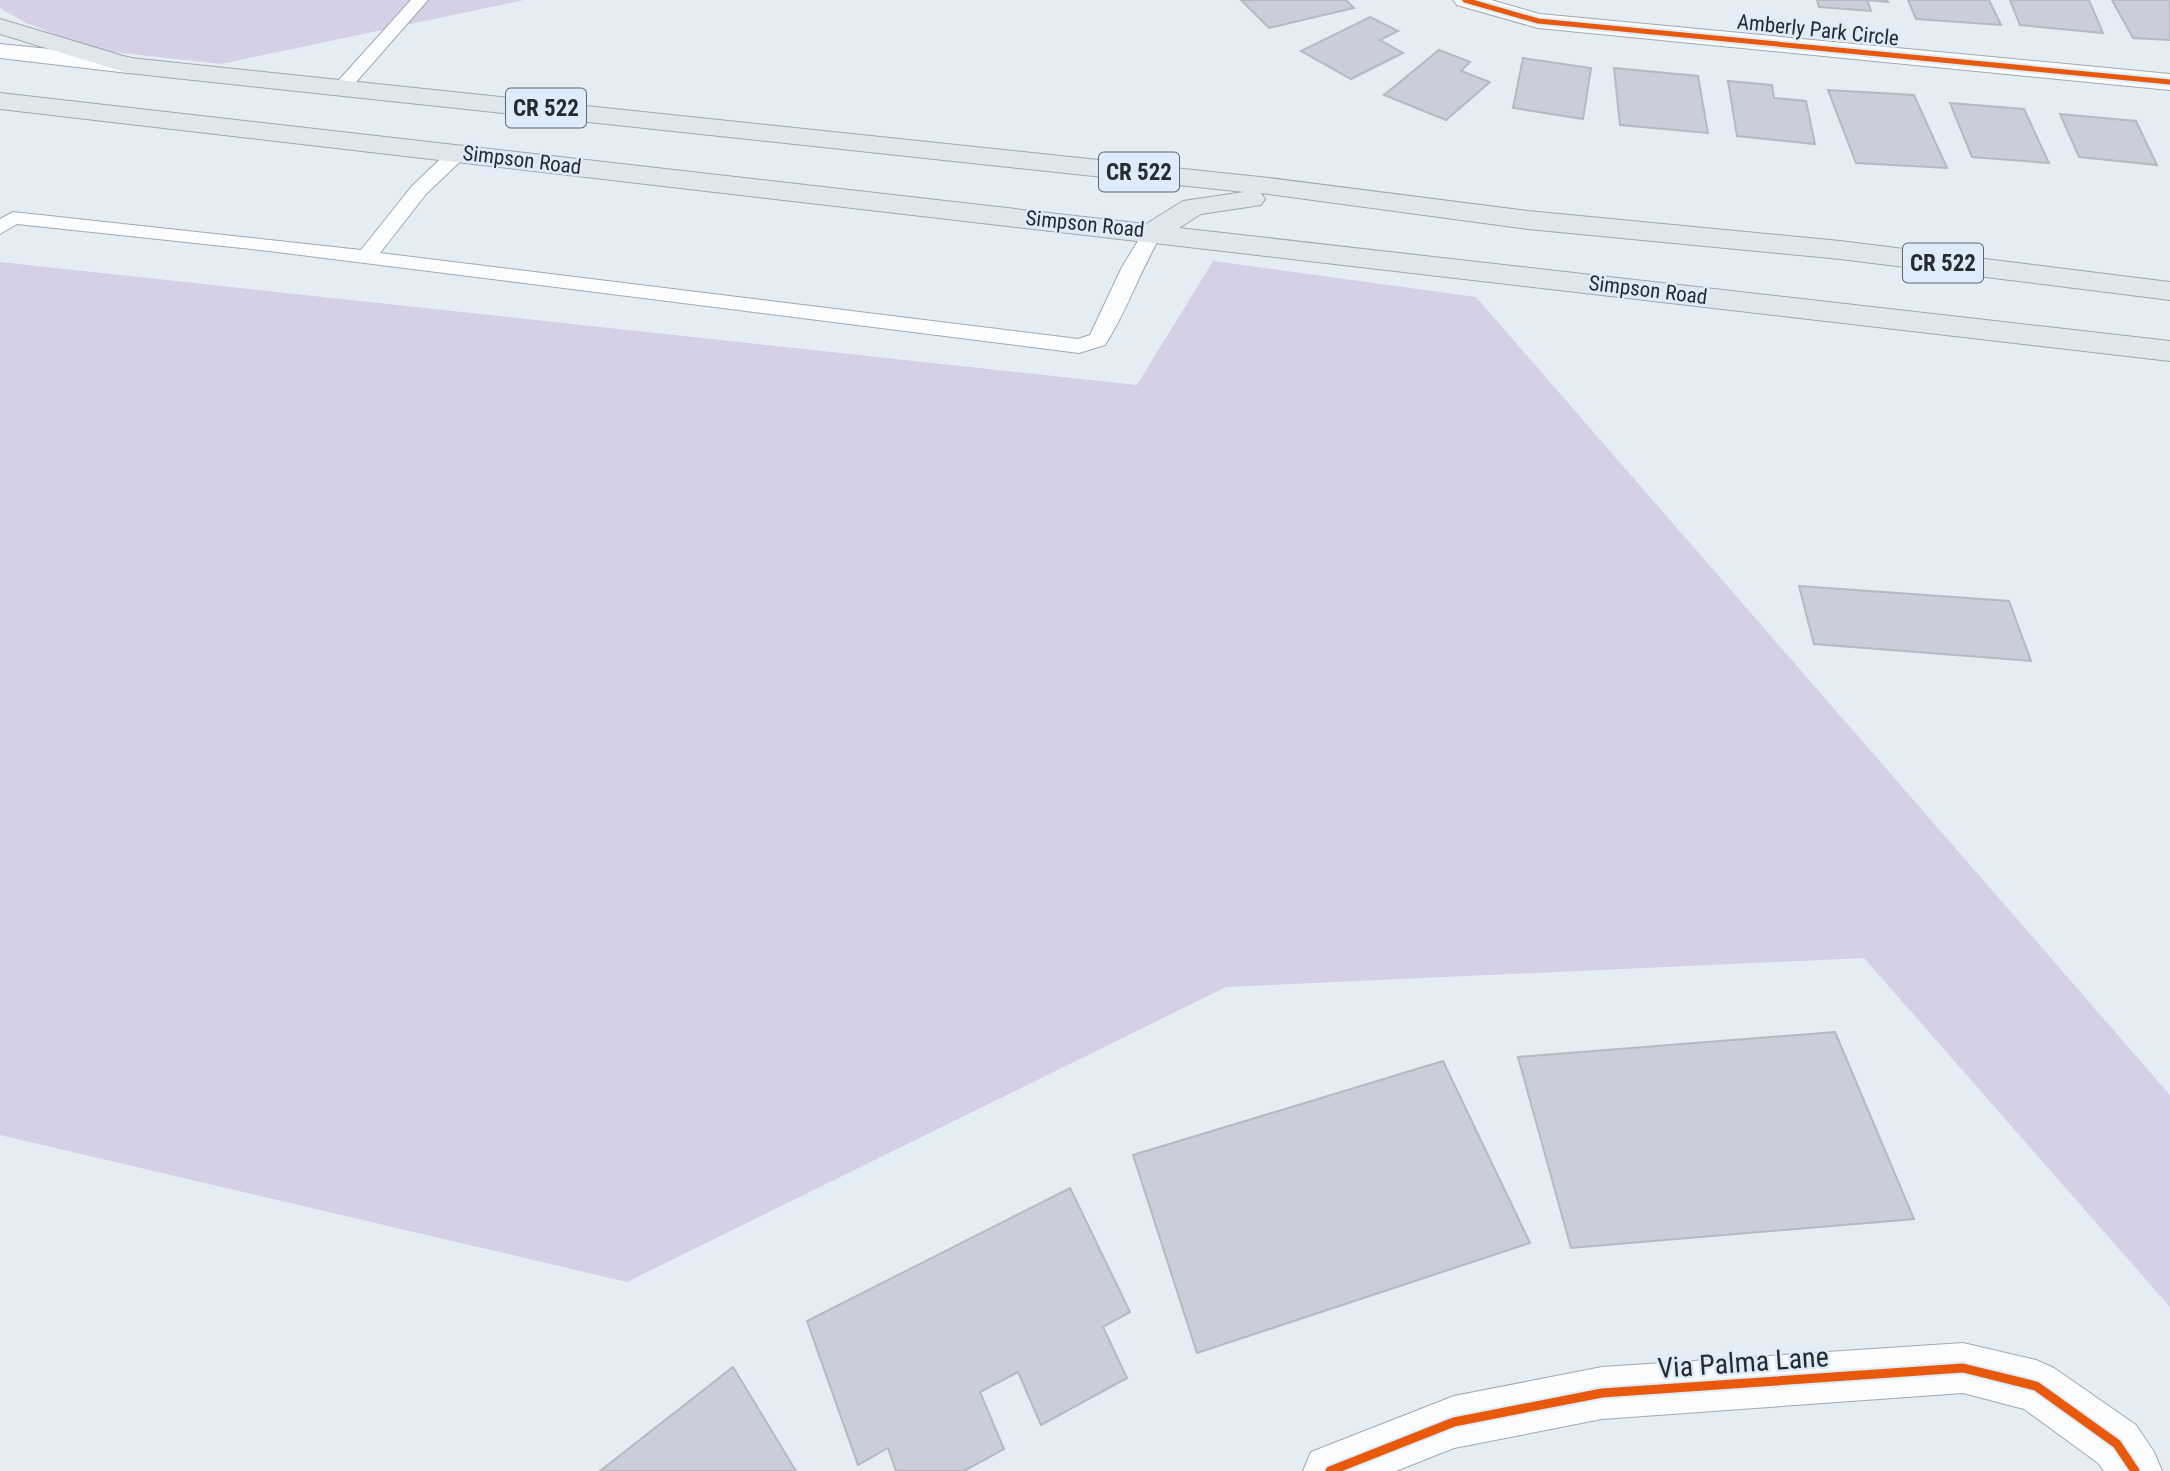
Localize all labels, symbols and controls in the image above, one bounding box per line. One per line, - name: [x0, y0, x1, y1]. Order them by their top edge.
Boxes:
- street label: Amberly Park Circle: [1736, 10, 1900, 50]
- road number: CR 522: [506, 88, 586, 128]
- street label: Simpson Road: [461, 141, 583, 179]
- road number: CR 522: [1099, 153, 1179, 192]
- street label: Simpson Road: [1024, 206, 1146, 242]
- road number: CR 522: [1903, 244, 1983, 282]
- street label: Simpson Road: [1587, 271, 1709, 309]
- street label: Via Palma Lane: [1656, 1340, 1830, 1385]

